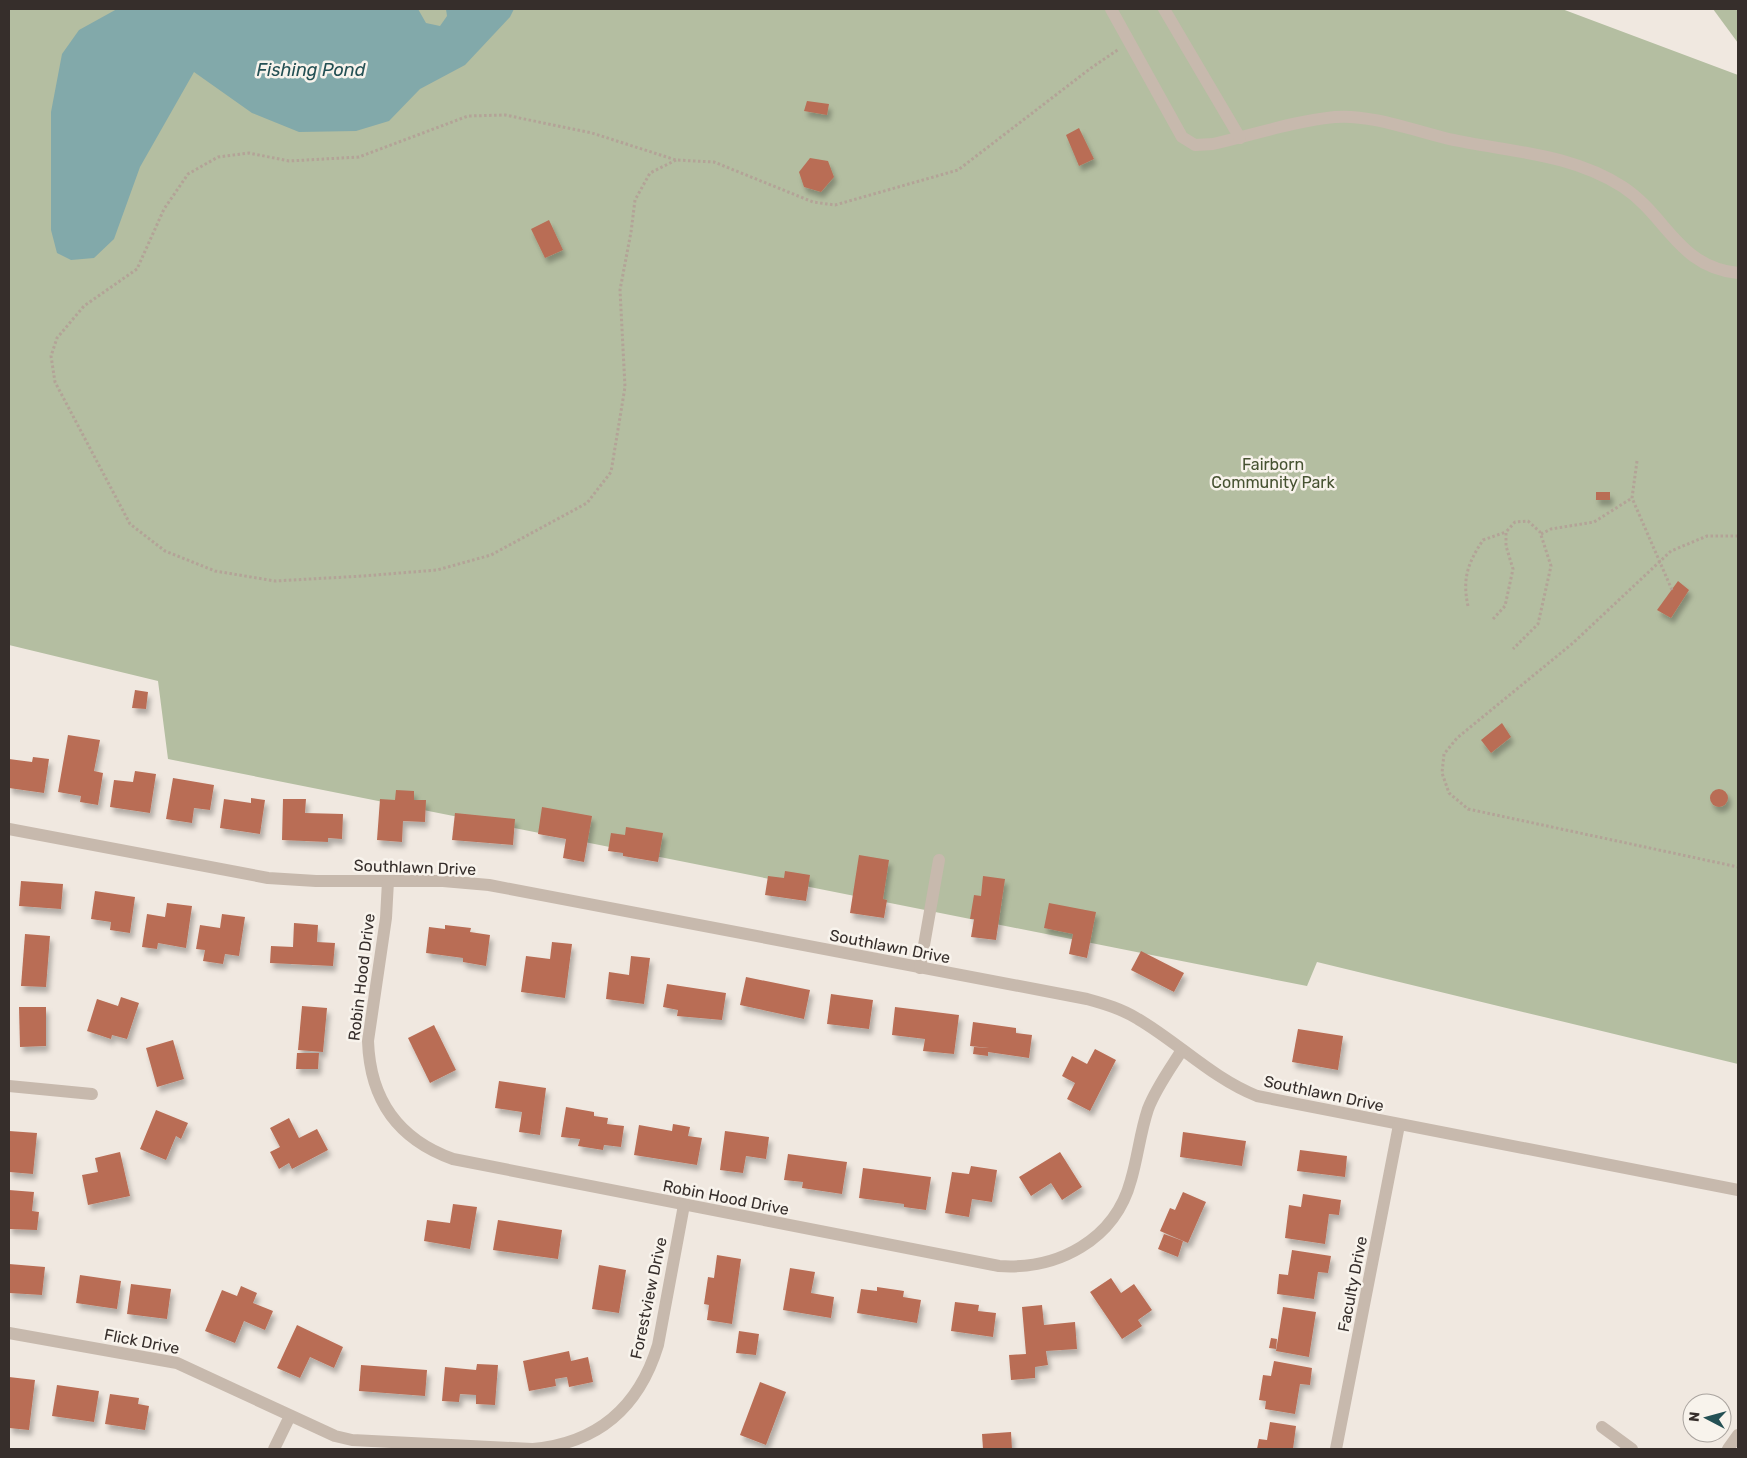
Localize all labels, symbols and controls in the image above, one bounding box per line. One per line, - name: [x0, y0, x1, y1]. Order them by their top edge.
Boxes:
- water label: Fishing Pond: [257, 59, 366, 81]
- park label: Fairborn Community Park: [1211, 455, 1335, 492]
- street label: Southlawn Drive: [353, 856, 477, 879]
- street label: Robin Hood Drive: [344, 912, 379, 1042]
- street label: Southlawn Drive: [828, 925, 952, 968]
- street label: Southlawn Drive: [1262, 1071, 1386, 1116]
- street label: Robin Hood Drive: [661, 1176, 791, 1219]
- street label: Forestview Drive: [626, 1235, 671, 1361]
- street label: Faculty Drive: [1334, 1235, 1371, 1334]
- street label: Flick Drive: [103, 1325, 181, 1358]
- north arrow: [1682, 1393, 1732, 1443]
- text: N: [1686, 1411, 1704, 1423]

